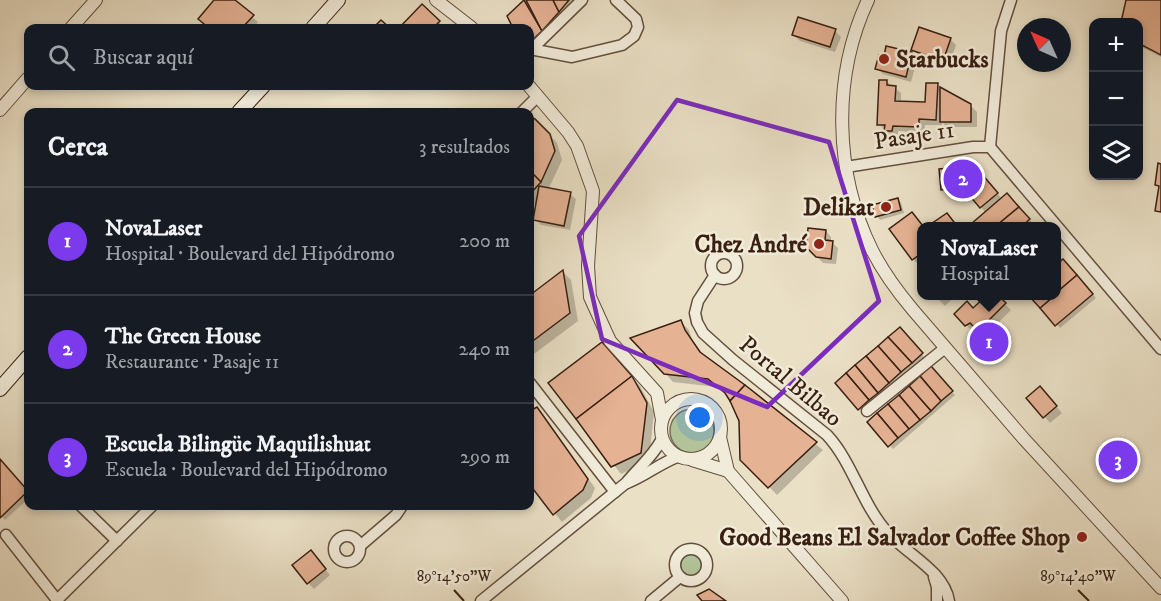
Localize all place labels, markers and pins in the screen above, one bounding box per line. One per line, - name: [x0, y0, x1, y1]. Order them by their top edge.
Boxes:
- place label: Starbucks: [896, 45, 988, 75]
- marker: Starbucks: [877, 52, 891, 66]
- pin: 2: [944, 156, 982, 201]
- place label: Delikat: [803, 193, 874, 223]
- marker: Delikat: [879, 200, 893, 214]
- place label: Chez André: [694, 230, 808, 260]
- marker: Chez André: [812, 237, 826, 251]
- pin: 1: [970, 320, 1008, 364]
- pin: 3: [1098, 438, 1138, 482]
- place label: Good Beans El Salvador Coffee Shop: [719, 523, 1070, 553]
- marker: Good Beans El Salvador Coffee Shop: [1075, 530, 1089, 544]

